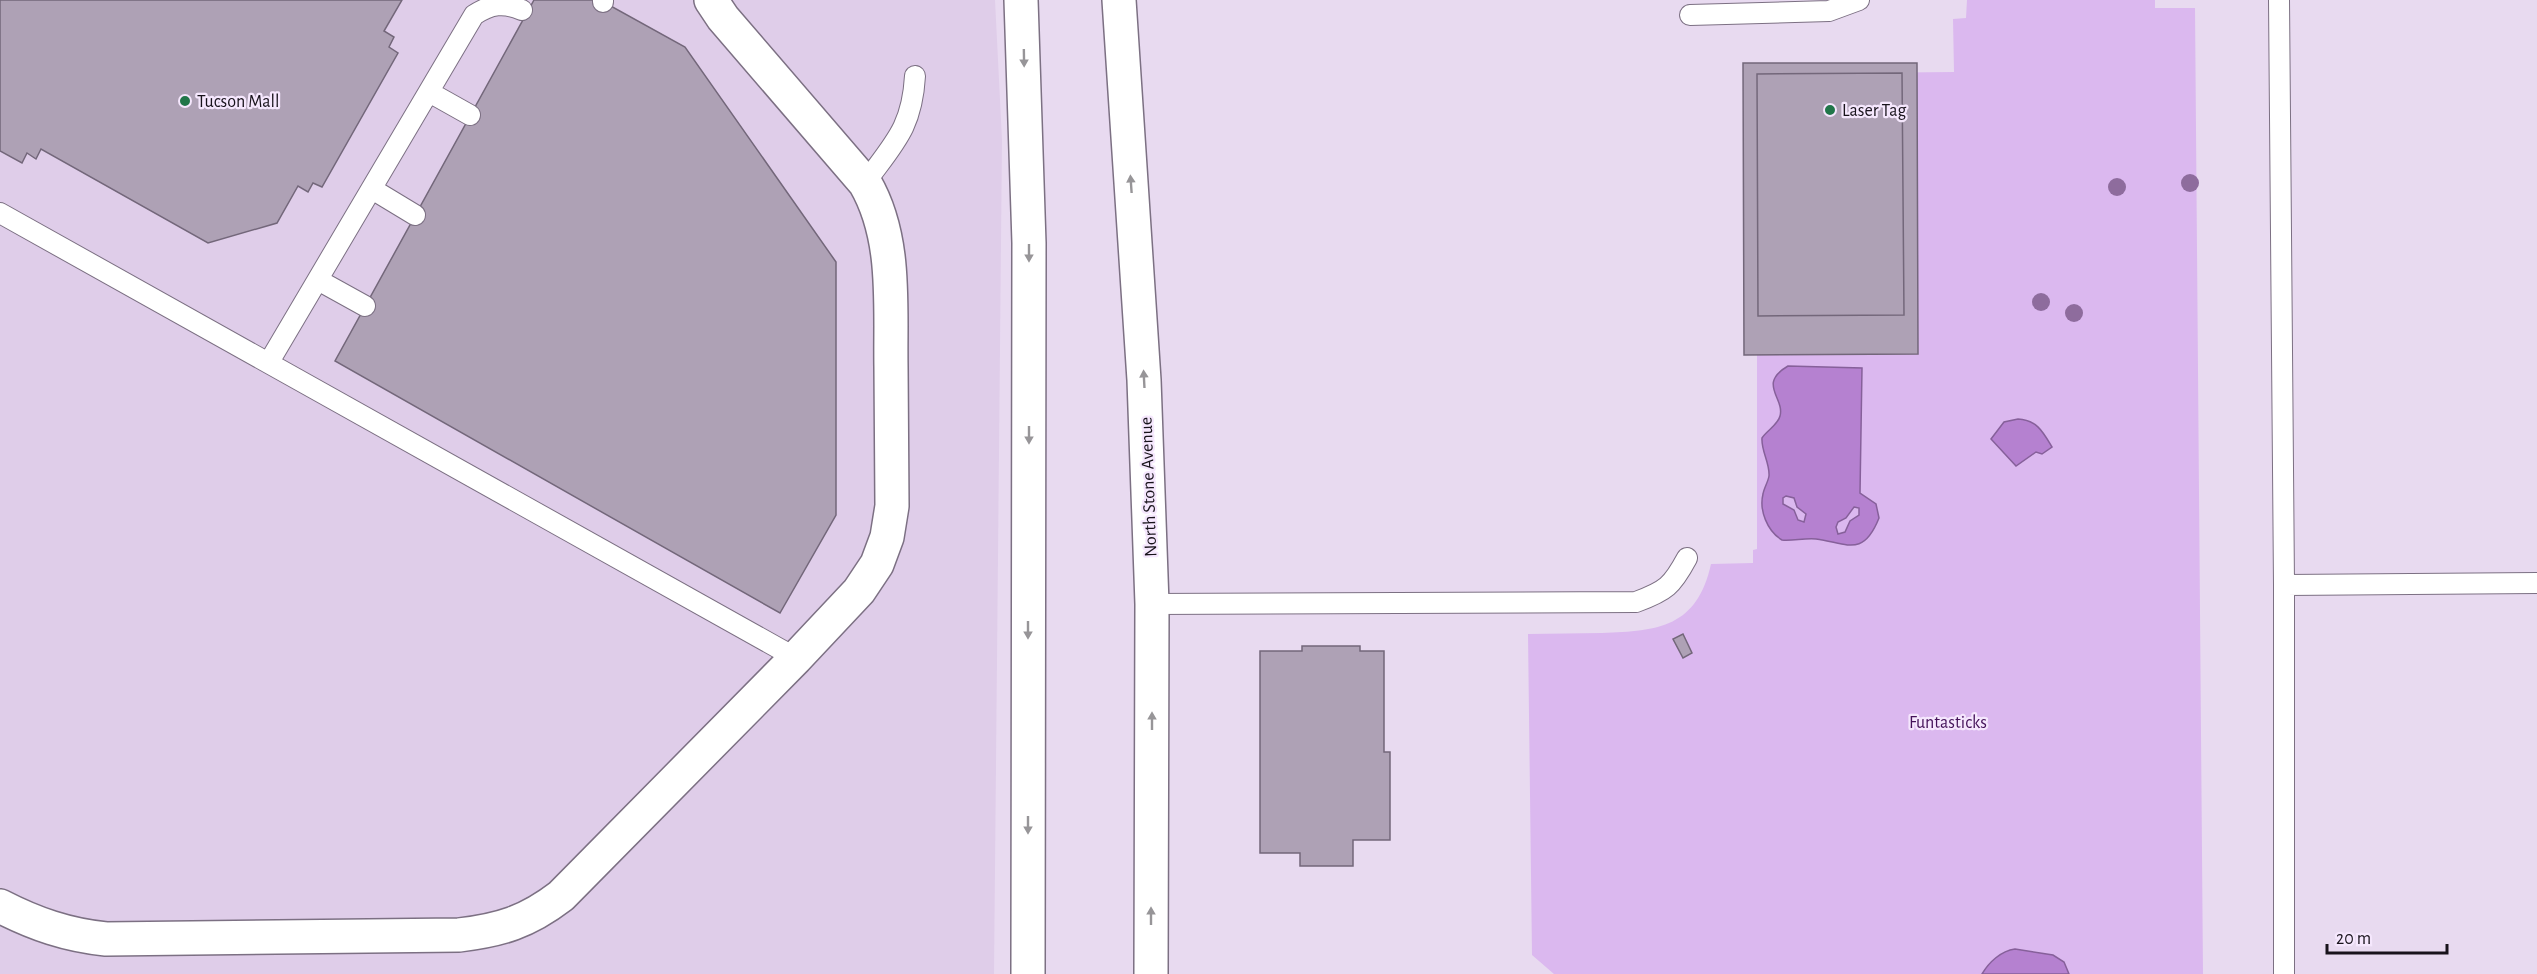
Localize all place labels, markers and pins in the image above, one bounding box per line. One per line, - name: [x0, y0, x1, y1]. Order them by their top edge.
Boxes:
- place label: Tucson Mall: [197, 93, 279, 111]
- marker: Tucson Mall: [178, 94, 192, 108]
- place label: Laser Tag: [1842, 102, 1906, 120]
- marker: Laser Tag: [1823, 103, 1837, 117]

